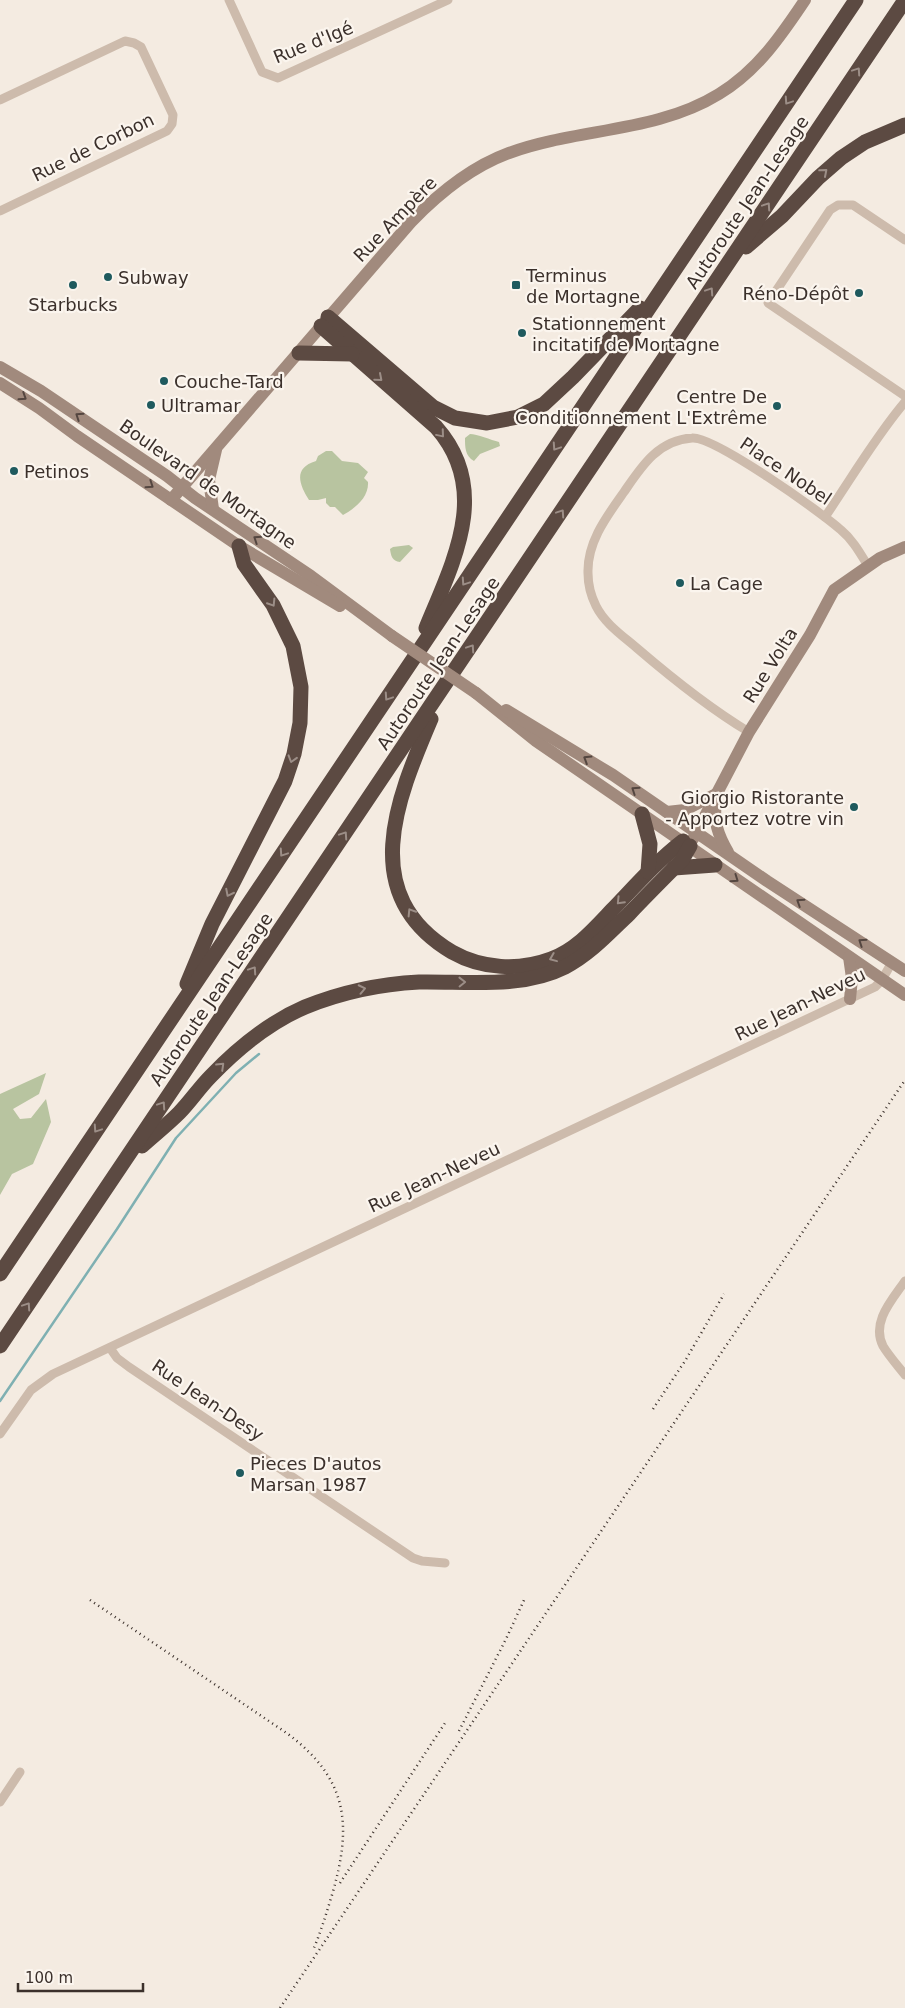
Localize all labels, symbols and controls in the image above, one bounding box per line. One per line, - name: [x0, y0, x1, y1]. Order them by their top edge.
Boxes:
- street label: Rue d'Igé: [270, 17, 356, 67]
- one-way arrow: [851, 67, 860, 77]
- one-way arrow: [785, 95, 794, 105]
- street label: Rue de Corbon: [29, 108, 157, 186]
- street label: Autoroute Jean-Lesage: [681, 112, 813, 292]
- one-way arrow: [819, 169, 828, 178]
- street label: Rue Ampère: [349, 172, 441, 266]
- one-way arrow: [761, 203, 770, 212]
- place label: Terminus de Mortagne: [525, 265, 640, 307]
- place label: Subway: [118, 267, 189, 288]
- marker: Subway: [102, 271, 114, 283]
- marker: Starbucks: [67, 279, 79, 291]
- marker: Terminus de Mortagne: [510, 279, 522, 291]
- place label: Réno-Dépôt: [743, 283, 849, 304]
- one-way arrow: [704, 287, 714, 296]
- marker: Réno-Dépôt: [853, 287, 865, 299]
- place label: Starbucks: [28, 294, 118, 315]
- place label: Stationnement incitatif de Mortagne: [532, 313, 720, 355]
- marker: Stationnement incitatif de Mortagne: [516, 327, 528, 339]
- place label: Couche-Tard: [174, 371, 284, 392]
- one-way arrow: [373, 372, 382, 381]
- marker: Couche-Tard: [158, 375, 170, 387]
- place label: Centre De Conditionnement L'Extrême: [515, 386, 767, 428]
- one-way arrow: [17, 390, 26, 400]
- place label: Ultramar: [161, 395, 241, 416]
- marker: Ultramar: [145, 399, 157, 411]
- marker: Centre De Conditionnement L'Extrême: [771, 400, 783, 412]
- one-way arrow: [75, 413, 84, 423]
- street label: Boulevard de Mortagne: [116, 415, 300, 553]
- one-way arrow: [436, 428, 444, 437]
- street label: Place Nobel: [736, 433, 836, 509]
- one-way arrow: [552, 442, 562, 451]
- place label: Petinos: [24, 461, 89, 482]
- marker: Petinos: [8, 465, 20, 477]
- one-way arrow: [144, 479, 154, 488]
- one-way arrow: [555, 509, 564, 519]
- one-way arrow: [254, 536, 263, 545]
- street label: Autoroute Jean-Lesage: [372, 573, 504, 753]
- place label: La Cage: [690, 573, 763, 594]
- one-way arrow: [462, 576, 471, 586]
- marker: La Cage: [674, 577, 686, 589]
- one-way arrow: [266, 598, 276, 607]
- street label: Rue Volta: [739, 623, 801, 707]
- one-way arrow: [465, 644, 474, 654]
- one-way arrow: [385, 691, 394, 701]
- one-way arrow: [288, 754, 298, 763]
- one-way arrow: [583, 756, 592, 765]
- one-way arrow: [631, 787, 640, 796]
- place label: Giorgio Ristorante - Apportez votre vin: [665, 787, 844, 829]
- marker: Giorgio Ristorante - Apportez votre vin: [848, 801, 860, 813]
- one-way arrow: [338, 832, 347, 841]
- one-way arrow: [280, 847, 289, 857]
- one-way arrow: [729, 873, 739, 882]
- one-way arrow: [225, 888, 235, 897]
- one-way arrow: [617, 896, 626, 905]
- one-way arrow: [796, 898, 805, 908]
- one-way arrow: [407, 908, 417, 917]
- street label: Autoroute Jean-Lesage: [145, 909, 277, 1089]
- one-way arrow: [858, 939, 867, 949]
- one-way arrow: [549, 951, 558, 962]
- street label: Rue Jean-Neveu: [731, 963, 869, 1045]
- one-way arrow: [247, 966, 256, 976]
- one-way arrow: [459, 976, 467, 987]
- one-way arrow: [358, 984, 367, 995]
- one-way arrow: [216, 1063, 225, 1072]
- one-way arrow: [156, 1101, 166, 1110]
- one-way arrow: [94, 1124, 104, 1133]
- street label: Rue Jean-Neveu: [365, 1137, 503, 1217]
- one-way arrow: [21, 1302, 30, 1312]
- street label: Rue Jean-Desy: [148, 1355, 268, 1445]
- place label: Pieces D'autos Marsan 1987: [250, 1453, 381, 1495]
- marker: Pieces D'autos Marsan 1987: [234, 1467, 246, 1479]
- scale bar: [18, 1960, 142, 1992]
- text: 100 m: [25, 1969, 73, 1987]

